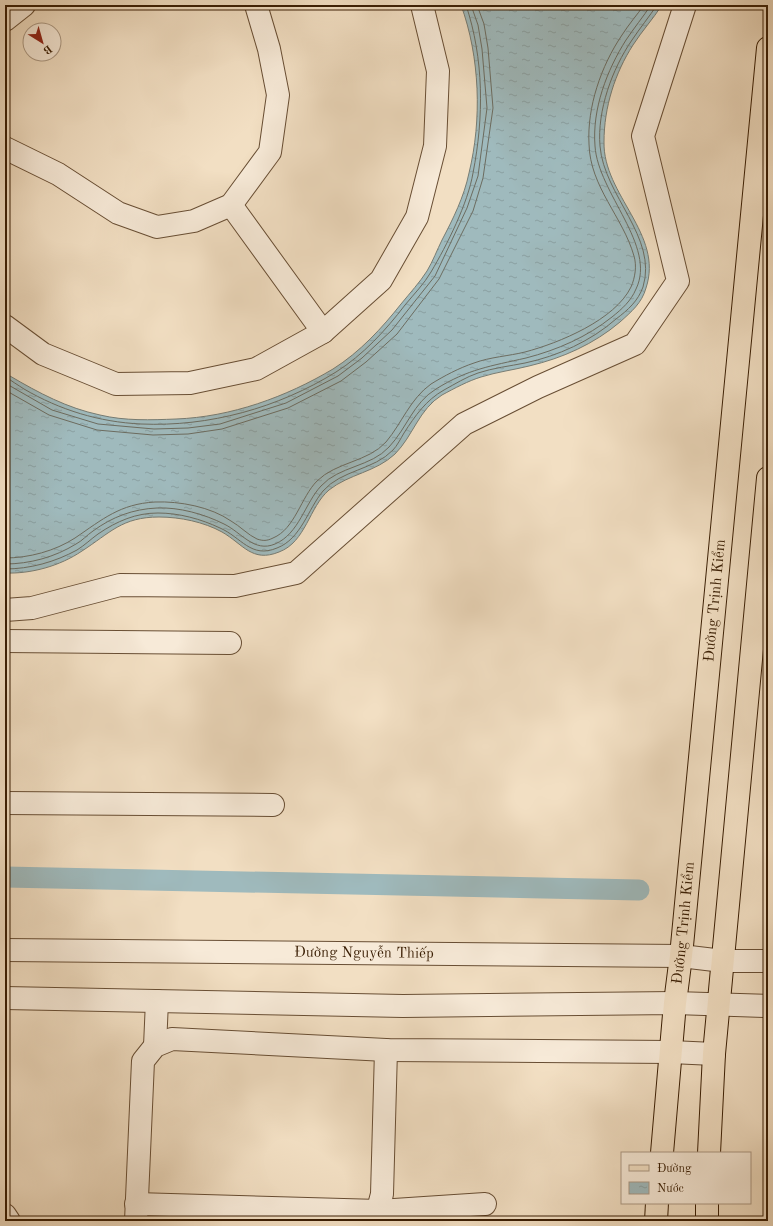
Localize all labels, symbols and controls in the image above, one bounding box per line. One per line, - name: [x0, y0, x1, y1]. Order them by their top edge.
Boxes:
- north arrow: [22, 22, 62, 62]
- text: B: [41, 42, 54, 56]
- street label: Đường Trịnh Kiểm: [702, 539, 728, 663]
- street label: Đường Trịnh Kiểm: [670, 861, 697, 985]
- street label: Đường Nguyễn Thiếp: [294, 945, 434, 961]
- legend: [621, 1152, 751, 1204]
- text: Đường: [657, 1163, 692, 1175]
- text: Nước: [657, 1183, 684, 1195]

